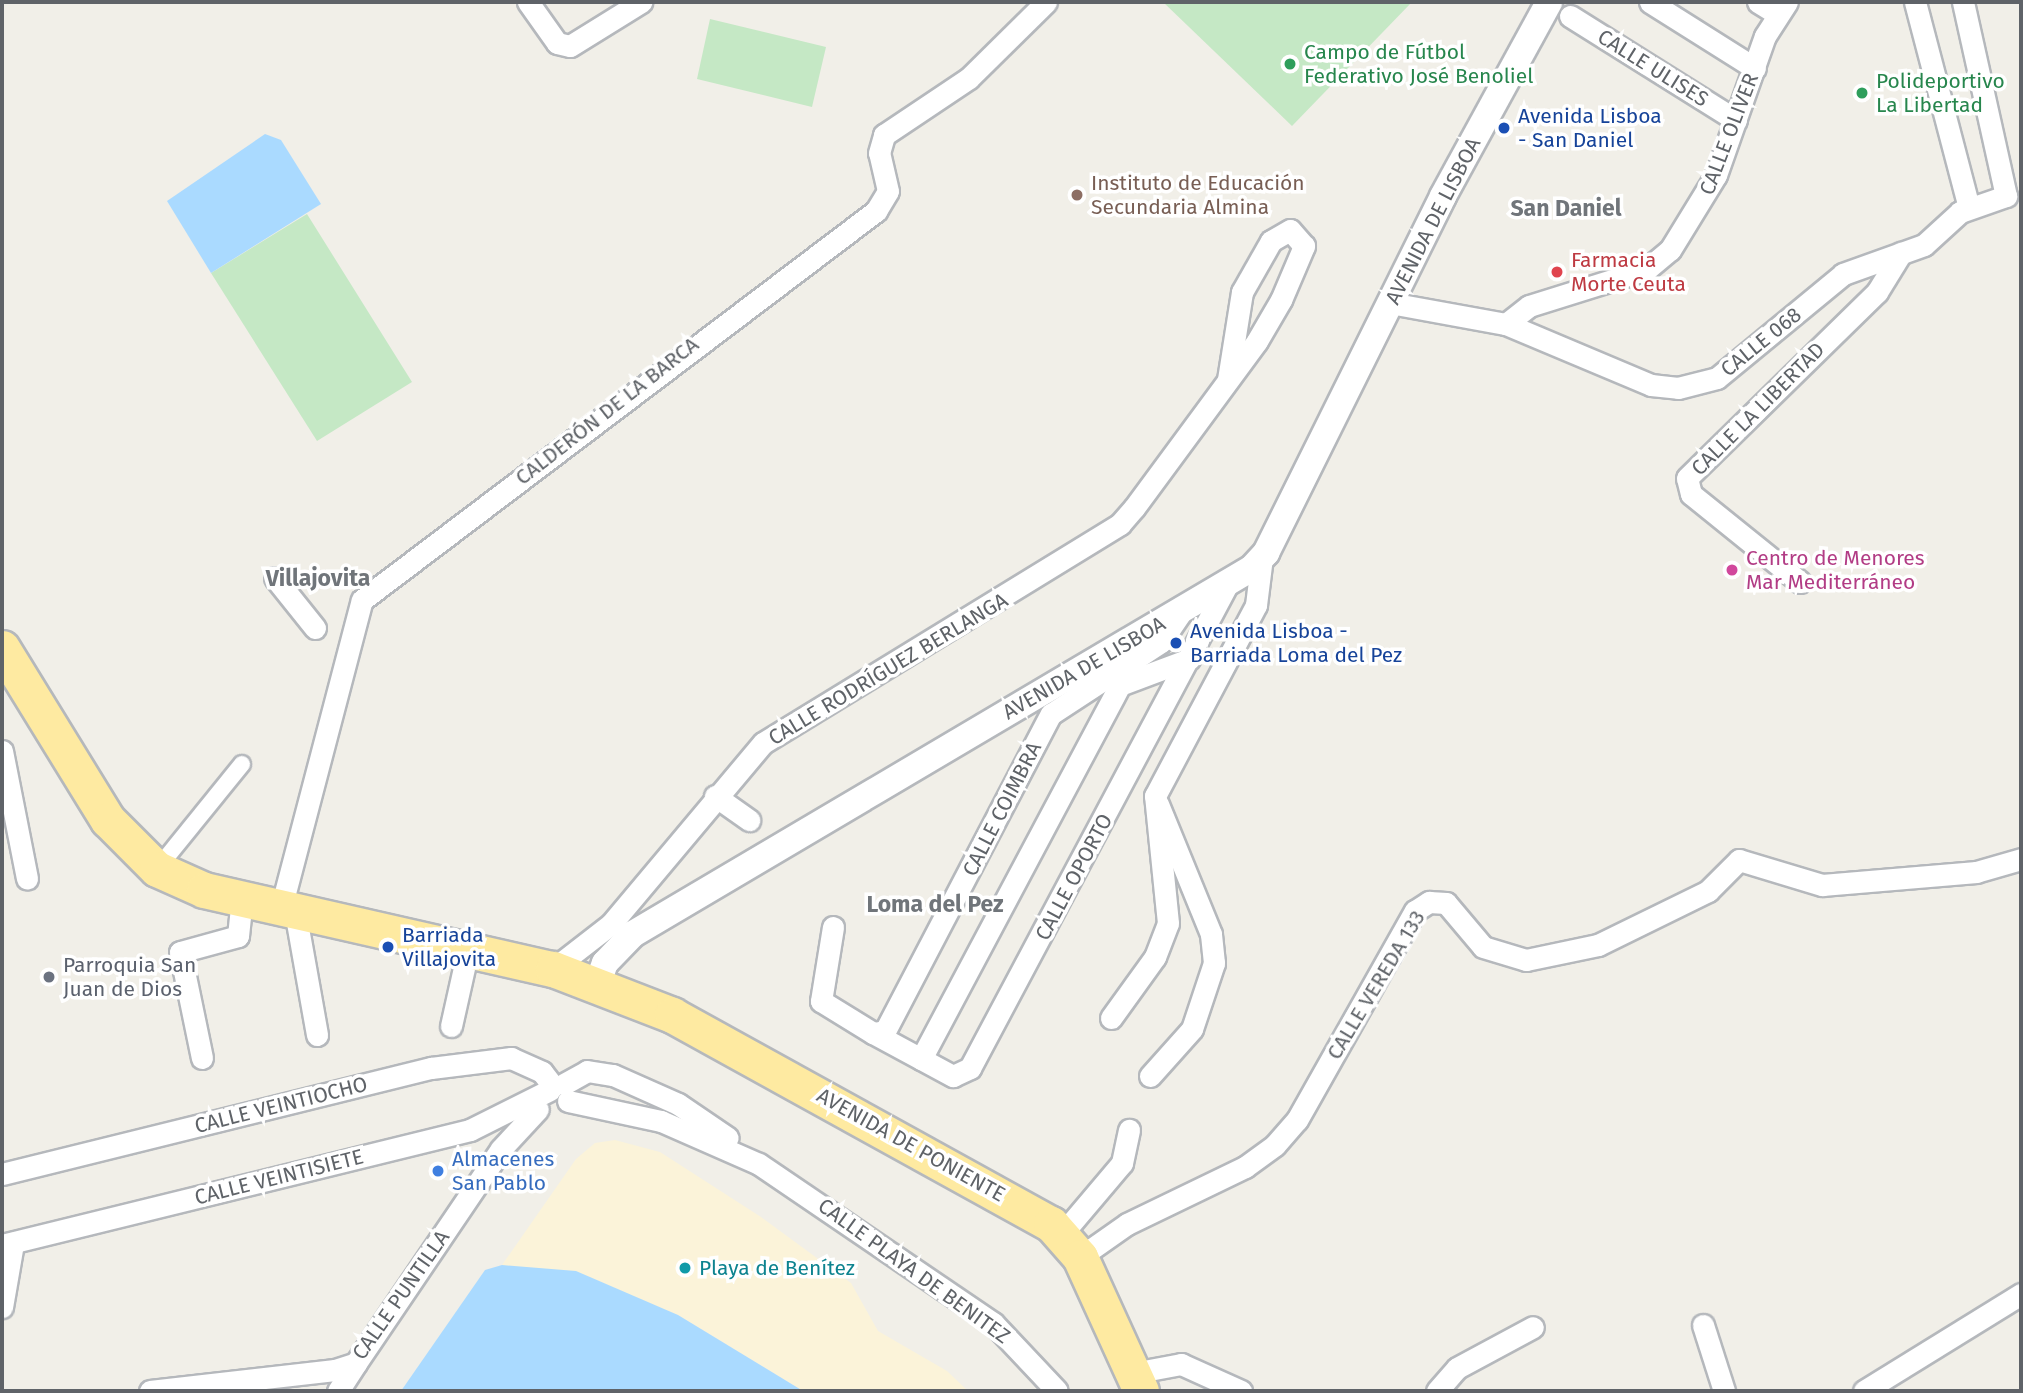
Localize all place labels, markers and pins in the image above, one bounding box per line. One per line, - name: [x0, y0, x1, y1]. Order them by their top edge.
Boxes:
- place label: Campo de Fútbol Federativo José Benoliel: [1304, 39, 1533, 89]
- marker: Campo de Fútbol Federativo José Benoliel: [1282, 56, 1298, 72]
- place label: Polideportivo La Libertad: [1876, 68, 2005, 118]
- marker: Polideportivo La Libertad: [1854, 85, 1870, 101]
- place label: Avenida Lisboa - San Daniel: [1518, 103, 1662, 153]
- marker: Avenida Lisboa - San Daniel: [1496, 120, 1512, 136]
- place label: Instituto de Educación Secundaria Almina: [1091, 170, 1305, 220]
- marker: Instituto de Educación Secundaria Almina: [1069, 187, 1085, 203]
- place label: Farmacia Morte Ceuta: [1571, 247, 1686, 297]
- marker: Farmacia Morte Ceuta: [1549, 264, 1565, 280]
- place label: Centro de Menores Mar Mediterráneo: [1746, 545, 1925, 595]
- marker: Centro de Menores Mar Mediterráneo: [1724, 562, 1740, 578]
- place label: Avenida Lisboa - Barriada Loma del Pez: [1190, 618, 1402, 668]
- marker: Avenida Lisboa - Barriada Loma del Pez: [1168, 635, 1184, 651]
- place label: Barriada Villajovita: [402, 922, 496, 972]
- marker: Barriada Villajovita: [380, 939, 396, 955]
- place label: Parroquia San Juan de Dios: [63, 952, 196, 1002]
- marker: Parroquia San Juan de Dios: [41, 969, 57, 985]
- place label: Almacenes San Pablo: [452, 1146, 554, 1196]
- marker: Almacenes San Pablo: [430, 1163, 446, 1179]
- place label: Playa de Benítez: [699, 1255, 855, 1281]
- marker: Playa de Benítez: [677, 1260, 693, 1276]

